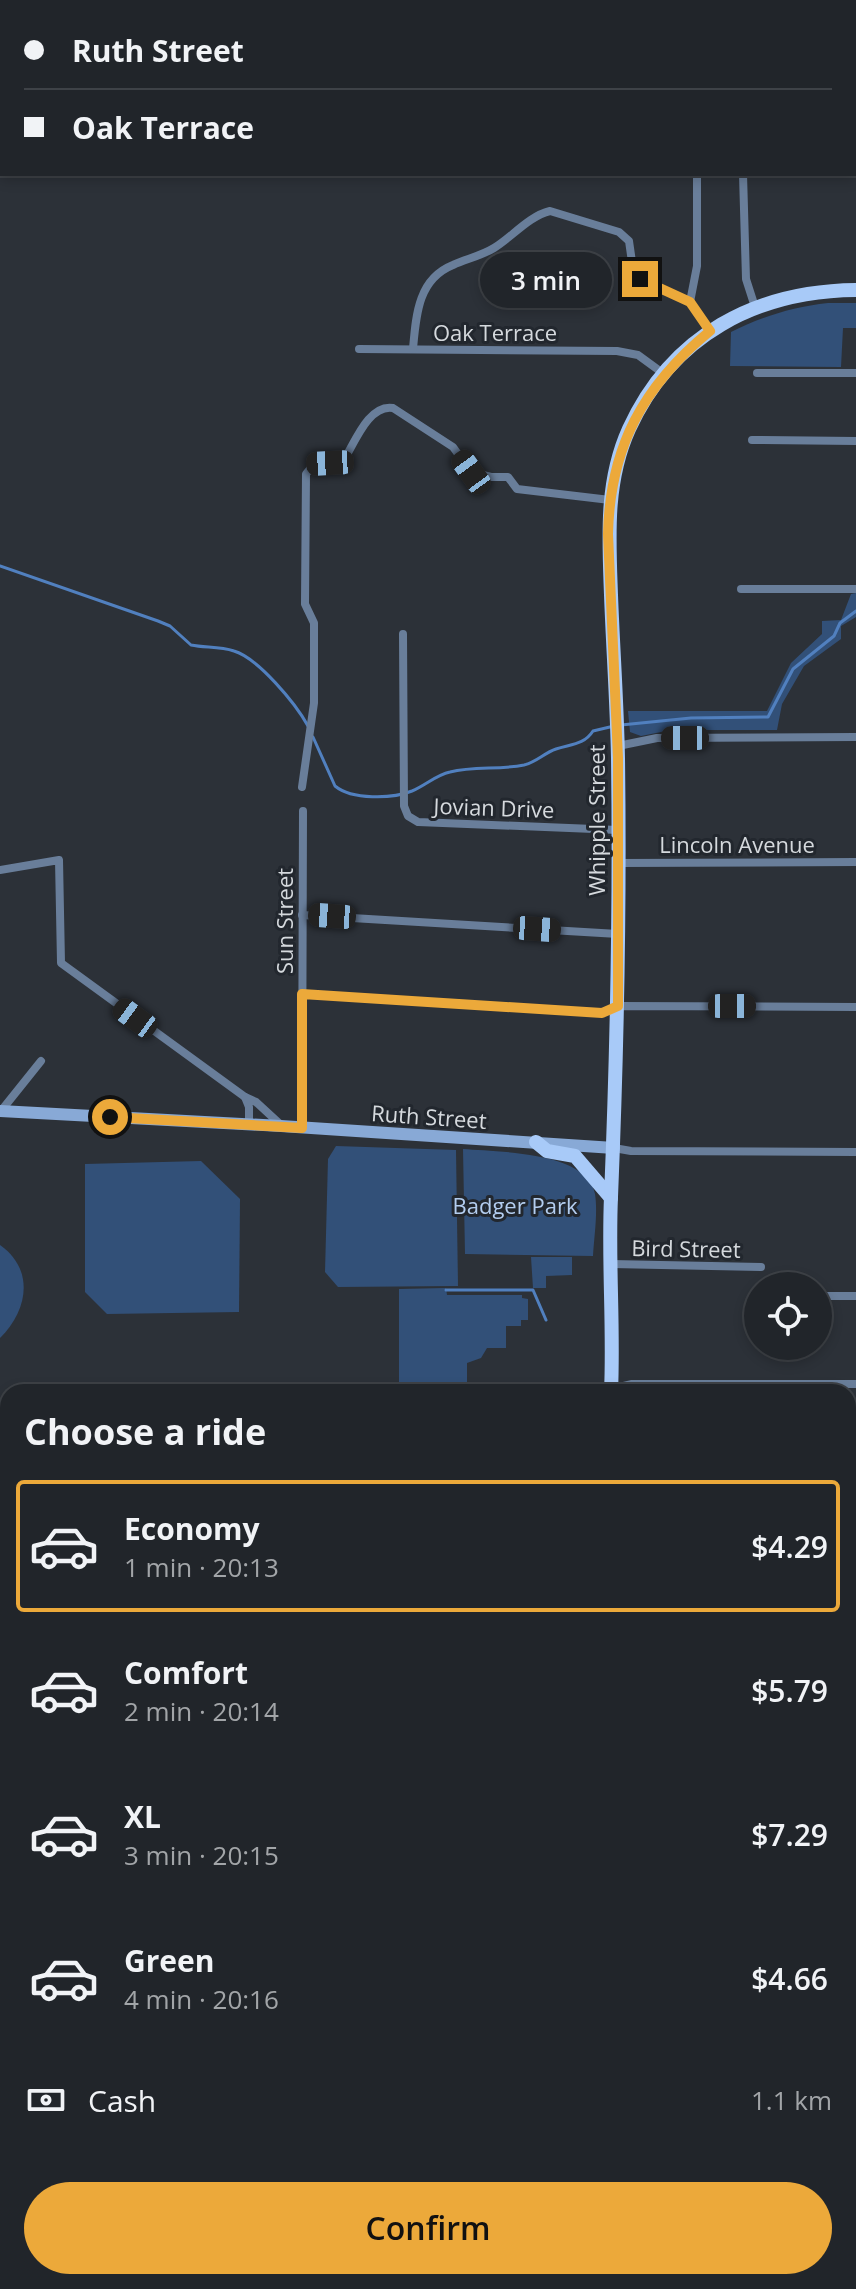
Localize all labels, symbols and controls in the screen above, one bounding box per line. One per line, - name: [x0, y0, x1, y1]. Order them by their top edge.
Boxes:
- text: Ruth Street: [72, 30, 244, 71]
- text: Oak Terrace: [72, 107, 254, 148]
- callout: 3 min: [480, 251, 612, 307]
- route end: [622, 261, 658, 297]
- text: 3 min: [511, 262, 581, 298]
- street label: Oak Terrace: [433, 317, 557, 347]
- car: [447, 446, 495, 498]
- car: [305, 450, 355, 476]
- car: [661, 726, 709, 750]
- street label: Whipple Street: [581, 744, 611, 896]
- street label: Jovian Drive: [431, 790, 555, 824]
- street label: Lincoln Avenue: [659, 829, 815, 859]
- street label: Sun Street: [269, 868, 299, 974]
- car: [307, 902, 357, 930]
- car: [512, 915, 562, 943]
- car: [109, 994, 161, 1042]
- car: [708, 994, 756, 1018]
- street label: Ruth Street: [370, 1097, 488, 1135]
- route start: [92, 1099, 128, 1135]
- park label: Badger Park: [453, 1190, 578, 1220]
- street label: Bird Street: [631, 1232, 741, 1264]
- map controls: [744, 1272, 832, 1360]
- button: locate: [744, 1272, 832, 1360]
- text: Choose a ride: [24, 1407, 266, 1456]
- text: Economy: [124, 1508, 260, 1549]
- icon: car: [28, 1510, 100, 1582]
- text: $4.29: [751, 1526, 828, 1567]
- text: 1 min · 20:13: [124, 1549, 279, 1585]
- text: Comfort: [124, 1652, 248, 1693]
- icon: car: [28, 1654, 100, 1726]
- text: $5.79: [751, 1670, 828, 1711]
- text: 2 min · 20:14: [124, 1693, 279, 1729]
- text: XL: [124, 1796, 161, 1837]
- icon: car: [28, 1798, 100, 1870]
- text: $7.29: [751, 1814, 828, 1855]
- text: 3 min · 20:15: [124, 1837, 279, 1873]
- text: Green: [124, 1940, 215, 1981]
- icon: car: [28, 1942, 100, 2014]
- text: $4.66: [751, 1958, 828, 1999]
- text: 4 min · 20:16: [124, 1981, 279, 2017]
- icon: cash: [24, 2078, 68, 2122]
- text: Cash: [88, 2080, 156, 2121]
- text: 1.1 km: [751, 2082, 832, 2118]
- button: Confirm: [24, 2182, 832, 2274]

